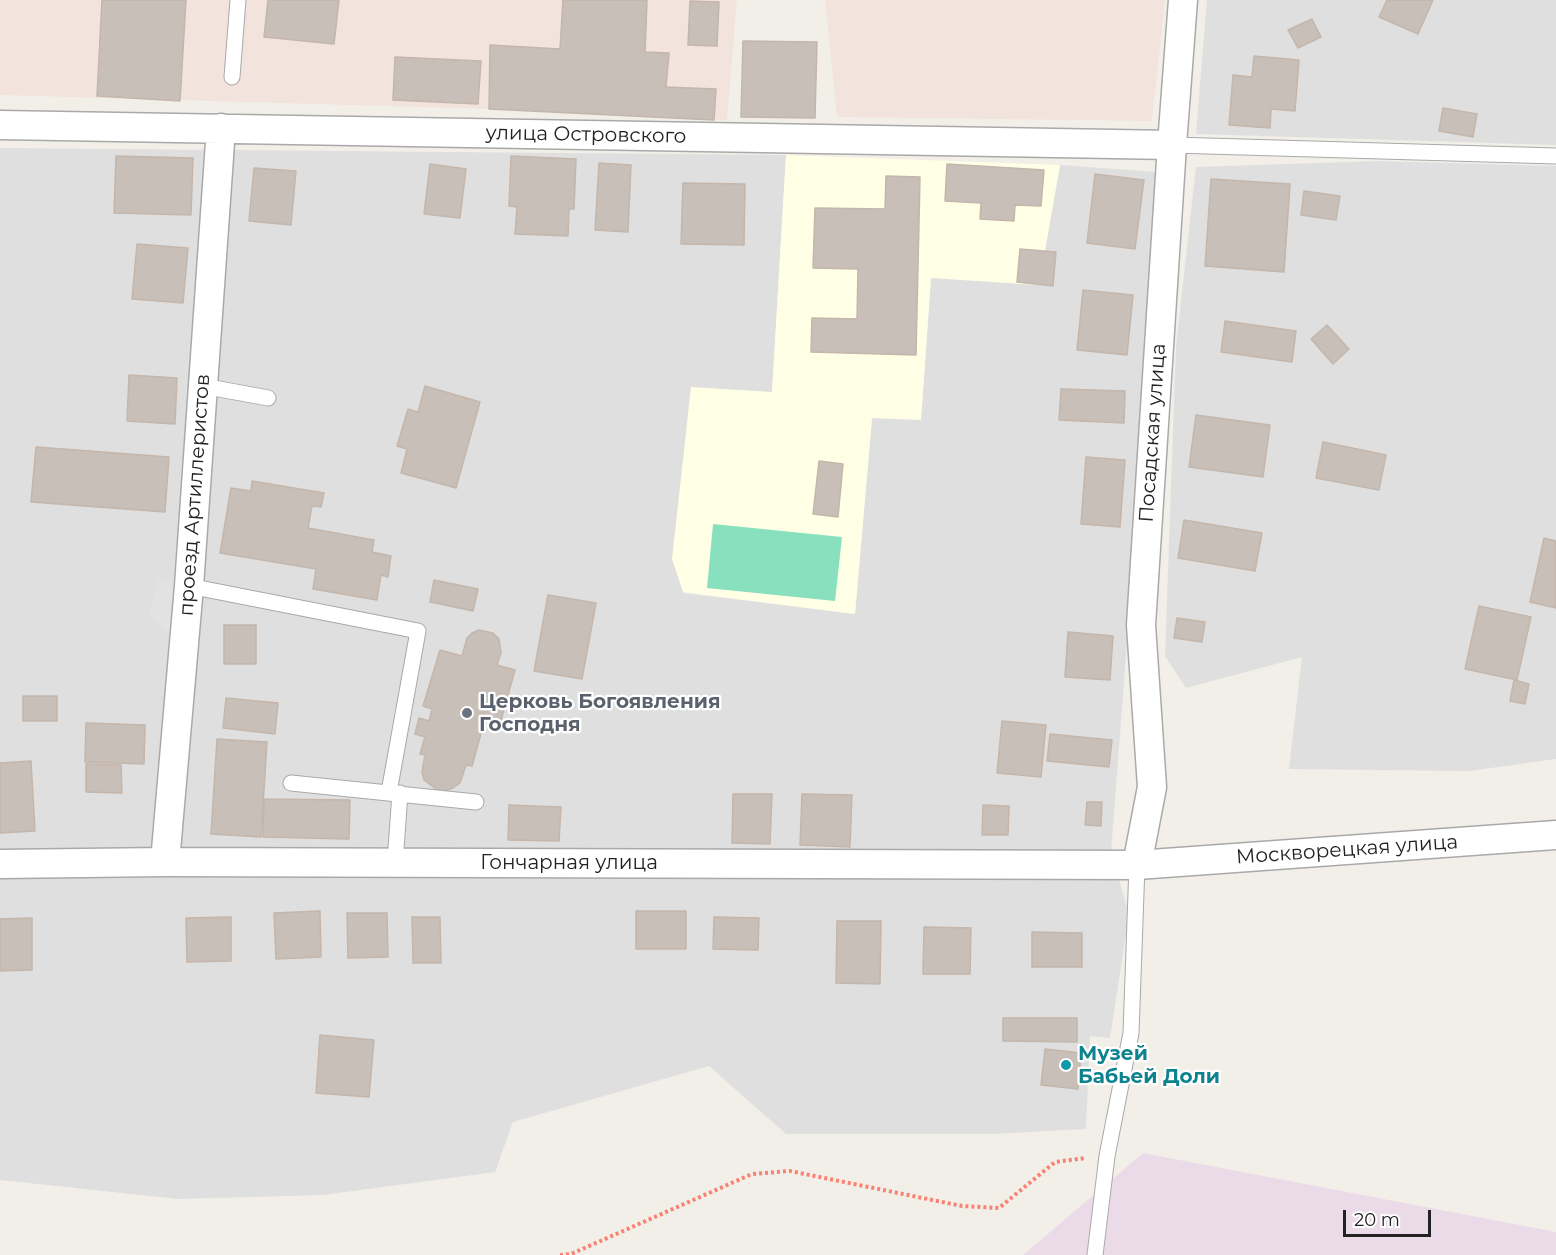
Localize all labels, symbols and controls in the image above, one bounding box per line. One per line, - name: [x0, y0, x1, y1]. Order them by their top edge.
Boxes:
- street label: улица Островского: [485, 121, 687, 149]
- street label: Посадская улица: [1135, 343, 1171, 523]
- street label: проезд Артиллеристов: [175, 373, 215, 617]
- place label: Церковь Богоявления Господня: [479, 690, 721, 737]
- marker: Церковь Богоявления Господня: [460, 706, 474, 720]
- street label: Москворецкая улица: [1235, 830, 1459, 870]
- street label: Гончарная улица: [480, 851, 658, 875]
- place label: Музей Бабьей Доли: [1078, 1042, 1220, 1089]
- marker: Музей Бабьей Доли: [1059, 1058, 1073, 1072]
- scale bar: [1346, 1198, 1434, 1236]
- text: 20 m: [1354, 1209, 1400, 1231]

